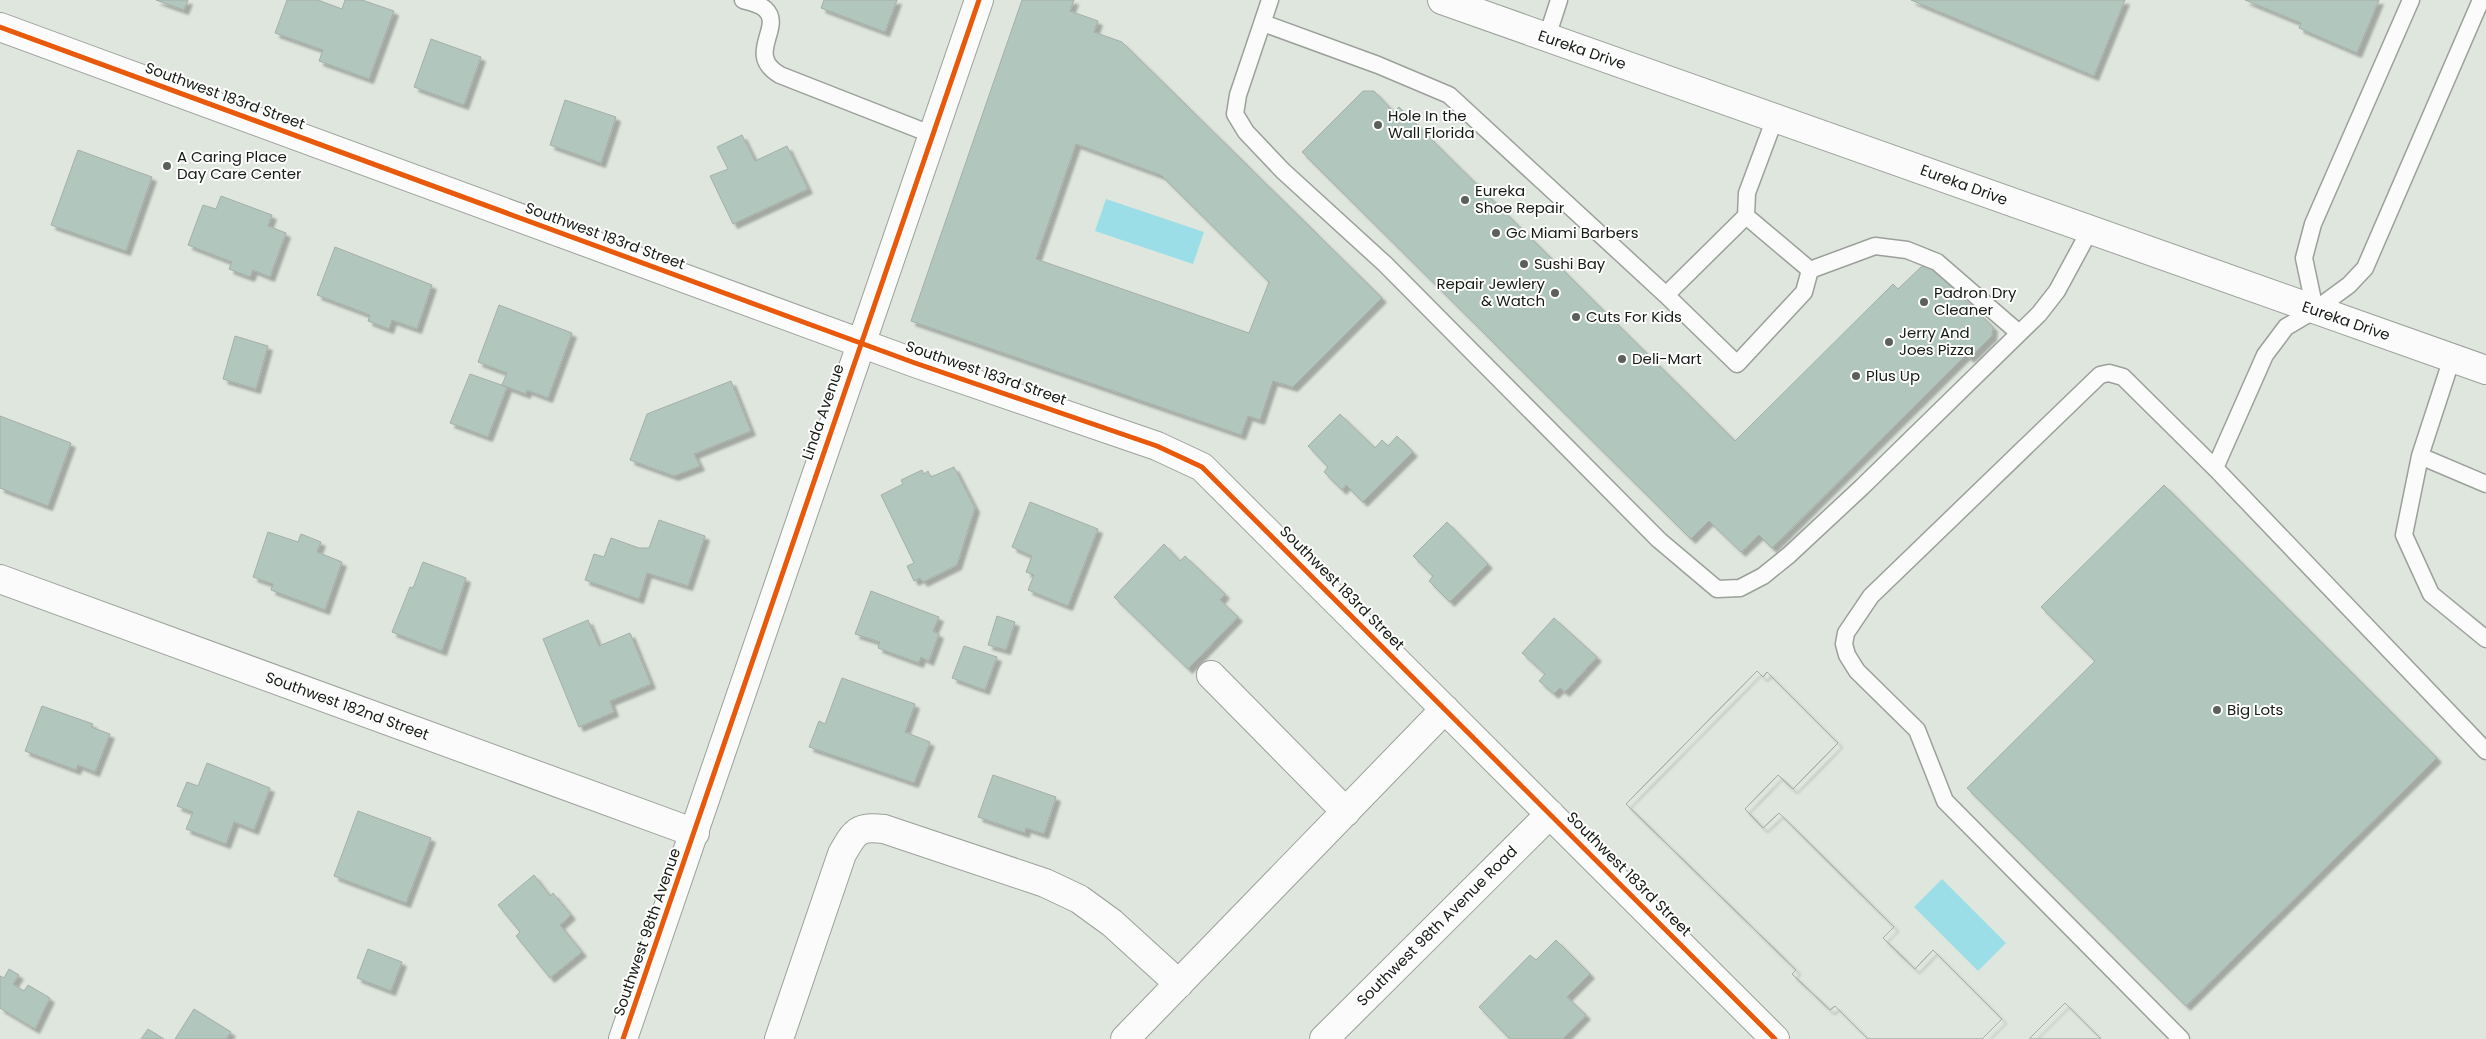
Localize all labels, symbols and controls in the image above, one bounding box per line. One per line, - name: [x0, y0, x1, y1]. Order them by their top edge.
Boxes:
- street label: Eureka Drive: [1535, 25, 1629, 74]
- street label: Southwest 183rd Street: [142, 57, 308, 134]
- place label: Hole In the Wall Florida: [1388, 105, 1475, 143]
- marker: Hole In the Wall Florida: [1372, 119, 1384, 131]
- place label: A Caring Place Day Care Center: [177, 146, 302, 184]
- street label: Eureka Drive: [1918, 159, 2011, 210]
- marker: A Caring Place Day Care Center: [161, 160, 173, 172]
- place label: Eureka Shoe Repair: [1475, 180, 1565, 218]
- marker: Eureka Shoe Repair: [1459, 194, 1471, 206]
- street label: Southwest 183rd Street: [522, 197, 688, 274]
- place label: Gc Miami Barbers: [1506, 222, 1639, 243]
- marker: Gc Miami Barbers: [1490, 227, 1502, 239]
- place label: Sushi Bay: [1534, 253, 1606, 274]
- marker: Sushi Bay: [1518, 258, 1530, 270]
- place label: Repair Jewlery & Watch: [1436, 273, 1546, 311]
- place label: Padron Dry Cleaner: [1934, 282, 2017, 320]
- marker: Repair Jewlery & Watch: [1549, 287, 1561, 299]
- marker: Padron Dry Cleaner: [1918, 296, 1930, 308]
- street label: Eureka Drive: [2299, 296, 2393, 345]
- place label: Cuts For Kids: [1586, 306, 1682, 327]
- marker: Cuts For Kids: [1570, 311, 1582, 323]
- place label: Jerry And Joes Pizza: [1899, 322, 1974, 360]
- street label: Southwest 183rd Street: [903, 335, 1069, 410]
- marker: Jerry And Joes Pizza: [1883, 336, 1895, 348]
- place label: Deli-Mart: [1632, 348, 1702, 369]
- marker: Deli-Mart: [1616, 353, 1628, 365]
- street label: Linda Avenue: [796, 361, 849, 463]
- place label: Plus Up: [1866, 365, 1920, 386]
- marker: Plus Up: [1850, 370, 1862, 382]
- street label: Southwest 183rd Street: [1275, 521, 1409, 655]
- street label: Southwest 182nd Street: [263, 666, 432, 745]
- place label: Big Lots: [2227, 699, 2284, 720]
- marker: Big Lots: [2211, 704, 2223, 716]
- street label: Southwest 183rd Street: [1562, 807, 1696, 941]
- street label: Southwest 98th Avenue Road: [1352, 841, 1522, 1011]
- street label: Southwest 98th Avenue: [608, 845, 685, 1019]

